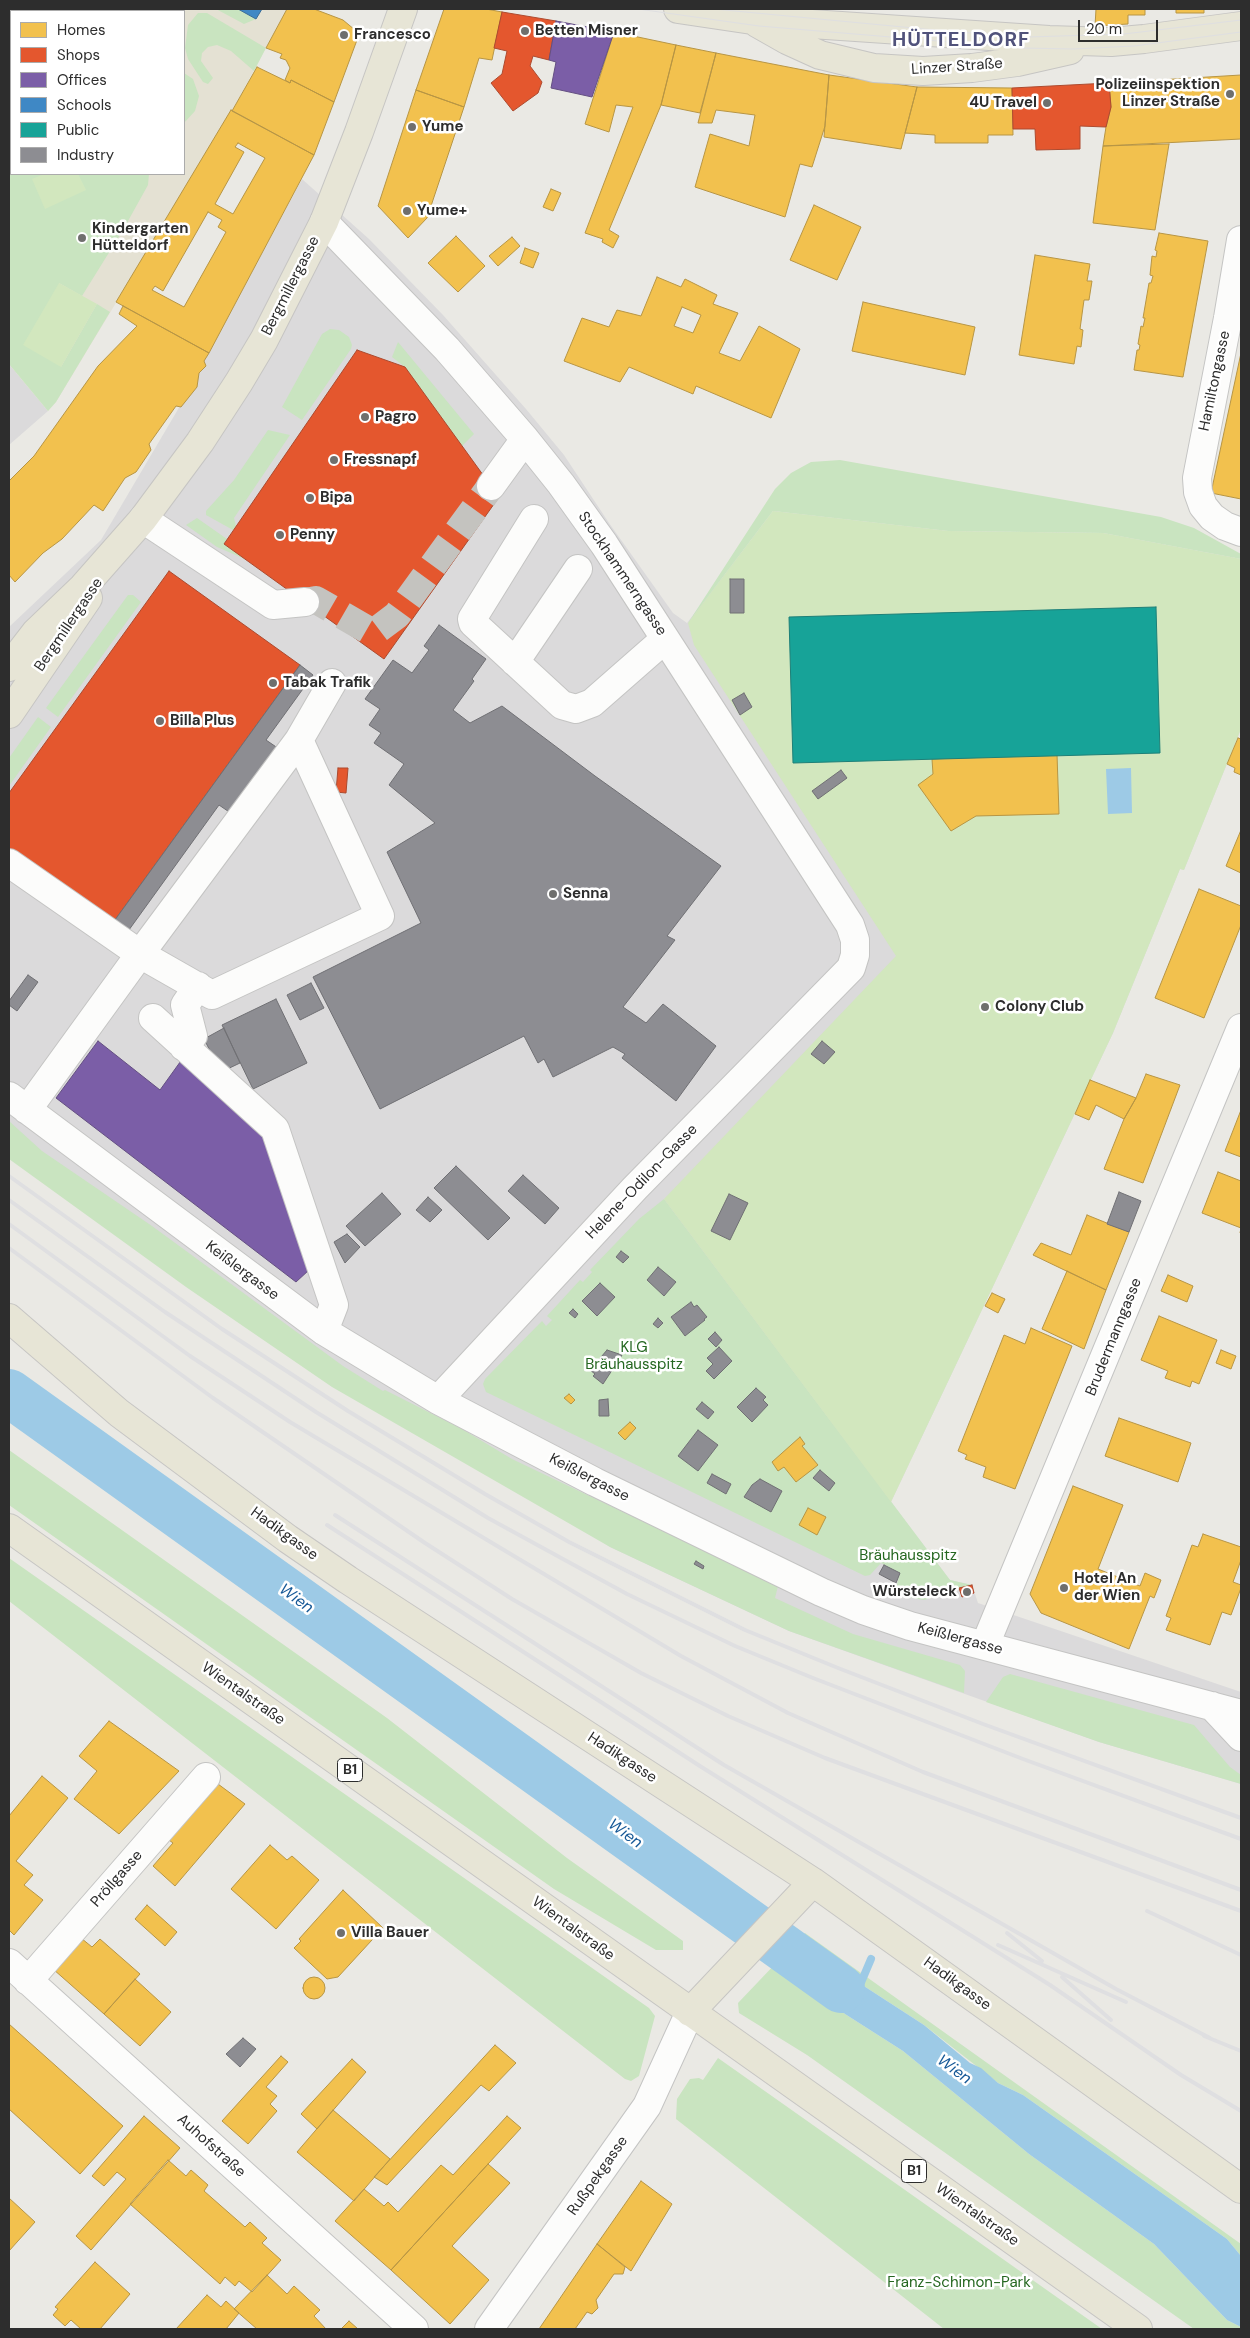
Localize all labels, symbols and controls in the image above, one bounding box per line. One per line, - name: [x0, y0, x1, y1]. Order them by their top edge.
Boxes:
- legend: [10, 10, 185, 175]
- scale bar: [1080, 10, 1160, 42]
- text: 20 m: [1086, 19, 1122, 39]
- text: Homes: [57, 20, 106, 40]
- place label: Betten Misner: [535, 22, 638, 40]
- marker: Betten Misner: [519, 25, 531, 37]
- place label: Francesco: [354, 26, 431, 44]
- marker: Francesco: [338, 29, 350, 41]
- district label: HÜTTELDORF: [891, 29, 1031, 53]
- text: Shops: [57, 45, 100, 65]
- street label: Linzer Straße: [911, 55, 1003, 79]
- text: Offices: [57, 70, 107, 90]
- place label: Polizeiinspektion Linzer Straße: [1096, 76, 1220, 111]
- marker: Polizeiinspektion Linzer Straße: [1224, 88, 1236, 100]
- place label: 4U Travel: [969, 94, 1037, 112]
- text: Schools: [57, 95, 112, 115]
- marker: 4U Travel: [1041, 97, 1053, 109]
- place label: Yume: [422, 118, 463, 136]
- text: Public: [57, 120, 99, 140]
- marker: Yume: [406, 121, 418, 133]
- text: Industry: [57, 145, 114, 165]
- place label: Yume+: [417, 202, 467, 220]
- marker: Yume+: [401, 205, 413, 217]
- place label: Kindergarten Hütteldorf: [92, 220, 188, 255]
- marker: Kindergarten Hütteldorf: [76, 232, 88, 244]
- street label: Bergmillergasse: [258, 233, 324, 339]
- street label: Hamiltongasse: [1196, 329, 1234, 433]
- place label: Pagro: [375, 408, 417, 426]
- marker: Pagro: [359, 411, 371, 423]
- place label: Fressnapf: [344, 451, 417, 469]
- marker: Fressnapf: [328, 454, 340, 466]
- place label: Bipa: [320, 489, 352, 507]
- marker: Bipa: [304, 492, 316, 504]
- street label: Stockhammerngasse: [574, 509, 670, 639]
- place label: Penny: [290, 526, 335, 544]
- marker: Penny: [274, 529, 286, 541]
- street label: Bergmillergasse: [31, 575, 107, 675]
- place label: Tabak Trafik: [283, 674, 371, 692]
- marker: Tabak Trafik: [267, 677, 279, 689]
- place label: Billa Plus: [170, 712, 234, 730]
- marker: Billa Plus: [154, 715, 166, 727]
- place label: Senna: [563, 885, 608, 903]
- marker: Senna: [547, 888, 559, 900]
- place label: Colony Club: [995, 998, 1084, 1016]
- marker: Colony Club: [979, 1001, 991, 1013]
- street label: Helene-Odilon-Gasse: [583, 1121, 701, 1243]
- street label: Keißlergasse: [202, 1237, 282, 1305]
- street label: Brudermanngasse: [1082, 1275, 1146, 1399]
- park label: KLG Bräuhausspitz: [585, 1339, 683, 1374]
- street label: Keißlergasse: [546, 1450, 632, 1506]
- street label: Hadikgasse: [247, 1503, 321, 1565]
- park label: Bräuhausspitz: [859, 1547, 957, 1565]
- place label: Hotel An der Wien: [1074, 1570, 1140, 1605]
- water label: Wien: [275, 1580, 317, 1618]
- marker: Hotel An der Wien: [1058, 1582, 1070, 1594]
- place label: Würsteleck: [873, 1583, 957, 1601]
- marker: Würsteleck: [961, 1586, 973, 1598]
- street label: Keißlergasse: [915, 1619, 1005, 1659]
- street label: Wientalstraße: [198, 1659, 288, 1729]
- street label: Hadikgasse: [584, 1729, 660, 1787]
- road number: B1: [338, 1758, 362, 1782]
- water label: Wien: [604, 1815, 646, 1853]
- street label: Pröllgasse: [87, 1847, 147, 1911]
- street label: Wientalstraße: [528, 1893, 618, 1965]
- place label: Villa Bauer: [351, 1924, 429, 1942]
- marker: Villa Bauer: [335, 1927, 347, 1939]
- street label: Hadikgasse: [920, 1953, 994, 2015]
- water label: Wien: [933, 2051, 975, 2089]
- street label: Auhofstraße: [173, 2111, 249, 2181]
- street label: Rußpekgasse: [564, 2133, 632, 2219]
- road number: B1: [902, 2160, 926, 2182]
- street label: Wientalstraße: [932, 2180, 1022, 2250]
- park label: Franz-Schimon-Park: [887, 2274, 1031, 2292]

